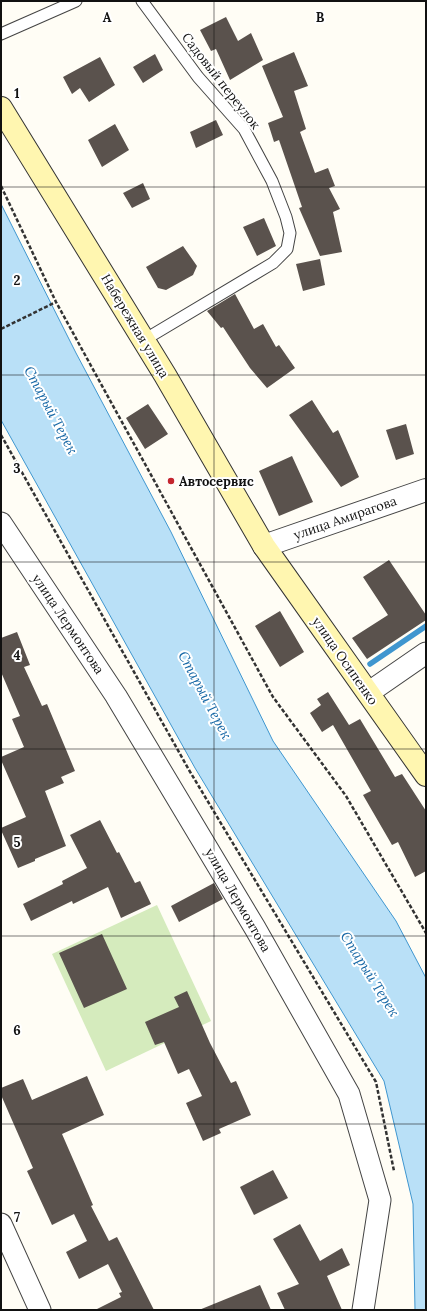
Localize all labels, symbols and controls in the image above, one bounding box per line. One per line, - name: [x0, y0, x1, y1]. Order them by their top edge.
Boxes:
- text: A: [103, 9, 112, 26]
- text: B: [316, 9, 325, 26]
- street label: Садовый переулок: [178, 29, 264, 133]
- text: 1: [14, 85, 20, 102]
- street label: Набережная улица: [97, 271, 173, 381]
- text: 2: [14, 272, 21, 289]
- water label: Старый Терек: [20, 363, 82, 457]
- text: 3: [13, 460, 21, 477]
- place label: Автосервис: [179, 473, 254, 490]
- marker: Автосервис: [166, 476, 176, 486]
- street label: улица Амирагова: [291, 492, 399, 544]
- street label: улица Лермонтова: [28, 571, 108, 678]
- street label: улица Осипенко: [308, 614, 382, 709]
- text: 4: [13, 647, 21, 664]
- water label: Старый Терек: [174, 648, 236, 742]
- text: 5: [13, 834, 21, 851]
- street label: улица Лермонтова: [201, 845, 275, 955]
- water label: Старый Терек: [337, 928, 403, 1020]
- text: 6: [13, 1022, 21, 1039]
- text: 7: [14, 1209, 20, 1226]

